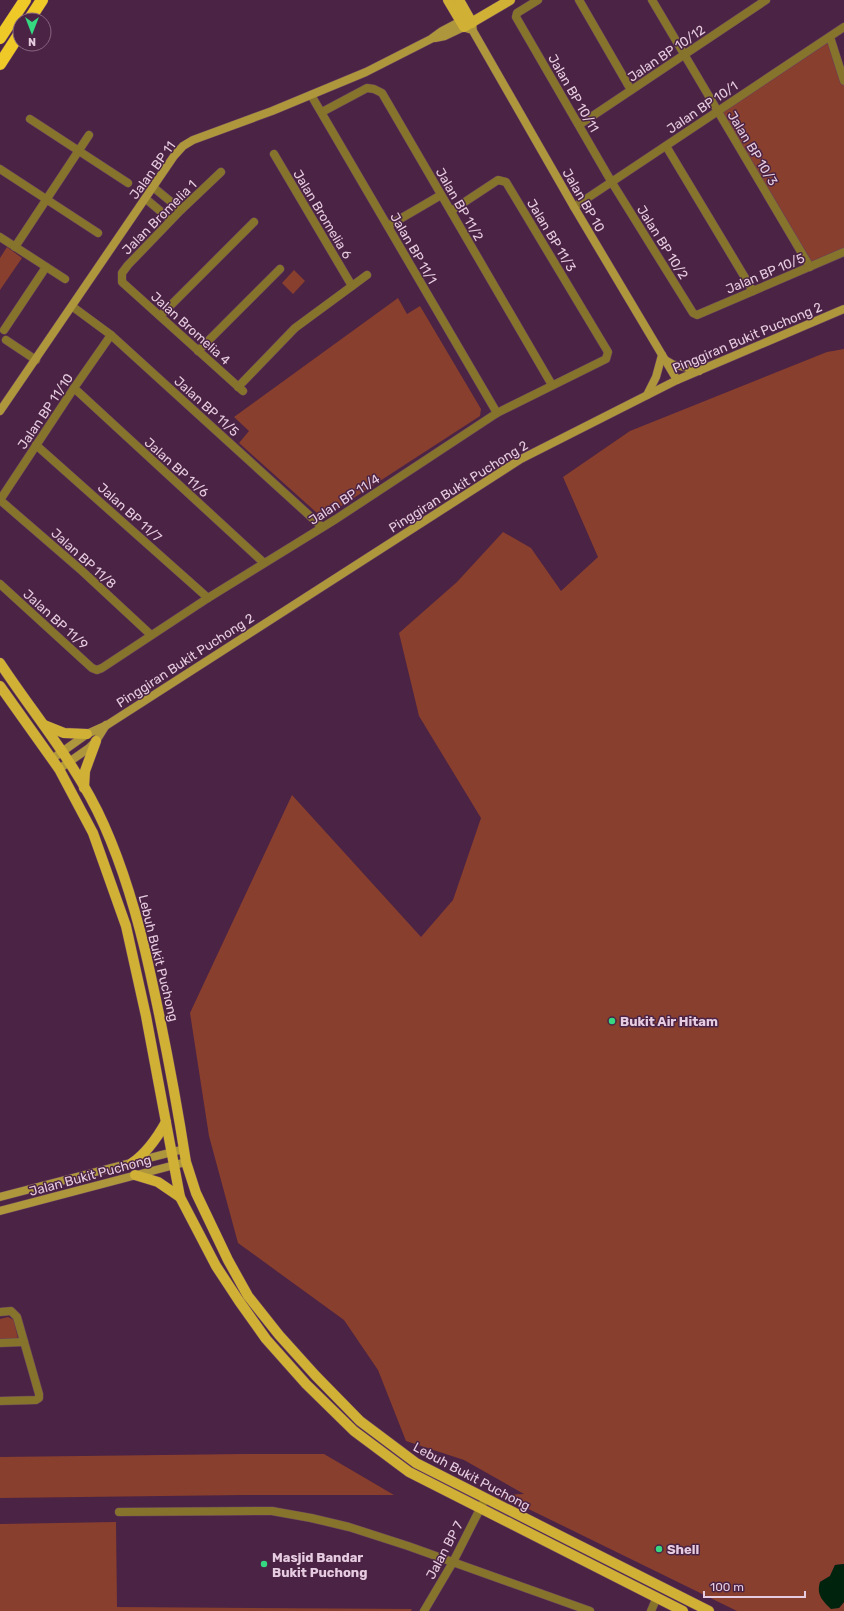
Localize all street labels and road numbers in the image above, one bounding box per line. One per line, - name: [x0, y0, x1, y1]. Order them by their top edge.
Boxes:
- street label: Jalan BP 10/12: [625, 22, 708, 85]
- street label: Jalan BP 10/11: [545, 52, 602, 135]
- street label: Jalan BP 10/1: [664, 78, 740, 137]
- street label: Jalan BP 10/3: [724, 108, 781, 188]
- street label: Jalan BP 11: [126, 138, 178, 202]
- street label: Jalan BP 11/2: [433, 165, 486, 243]
- street label: Jalan BP 10: [559, 166, 608, 235]
- street label: Jalan Bromelia 6: [290, 167, 355, 262]
- street label: Jalan Bromelia 1: [119, 177, 200, 258]
- street label: Jalan BP 11/3: [524, 196, 579, 274]
- street label: Jalan BP 10/2: [634, 203, 691, 282]
- street label: Jalan BP 11/1: [387, 210, 440, 286]
- street label: Jalan BP 10/5: [724, 250, 807, 297]
- street label: Jalan Bromelia 4: [148, 289, 233, 368]
- street label: Pinggiran Bukit Puchong 2: [670, 299, 825, 377]
- street label: Jalan BP 11/10: [15, 371, 76, 452]
- street label: Jalan BP 11/5: [171, 373, 242, 439]
- street label: Jalan BP 11/6: [141, 435, 212, 500]
- street label: Pinggiran Bukit Puchong 2: [386, 437, 531, 536]
- street label: Jalan BP 11/4: [306, 471, 383, 528]
- street label: Jalan BP 11/7: [95, 480, 165, 545]
- street label: Jalan BP 11/8: [48, 525, 119, 591]
- street label: Jalan BP 11/9: [20, 586, 91, 652]
- street label: Pinggiran Bukit Puchong 2: [114, 610, 257, 711]
- street label: Lebuh Bukit Puchong: [135, 893, 182, 1023]
- street label: Jalan Bukit Puchong: [27, 1152, 153, 1200]
- street label: Lebuh Bukit Puchong: [410, 1439, 533, 1514]
- street label: Jalan BP 7: [423, 1518, 466, 1582]

